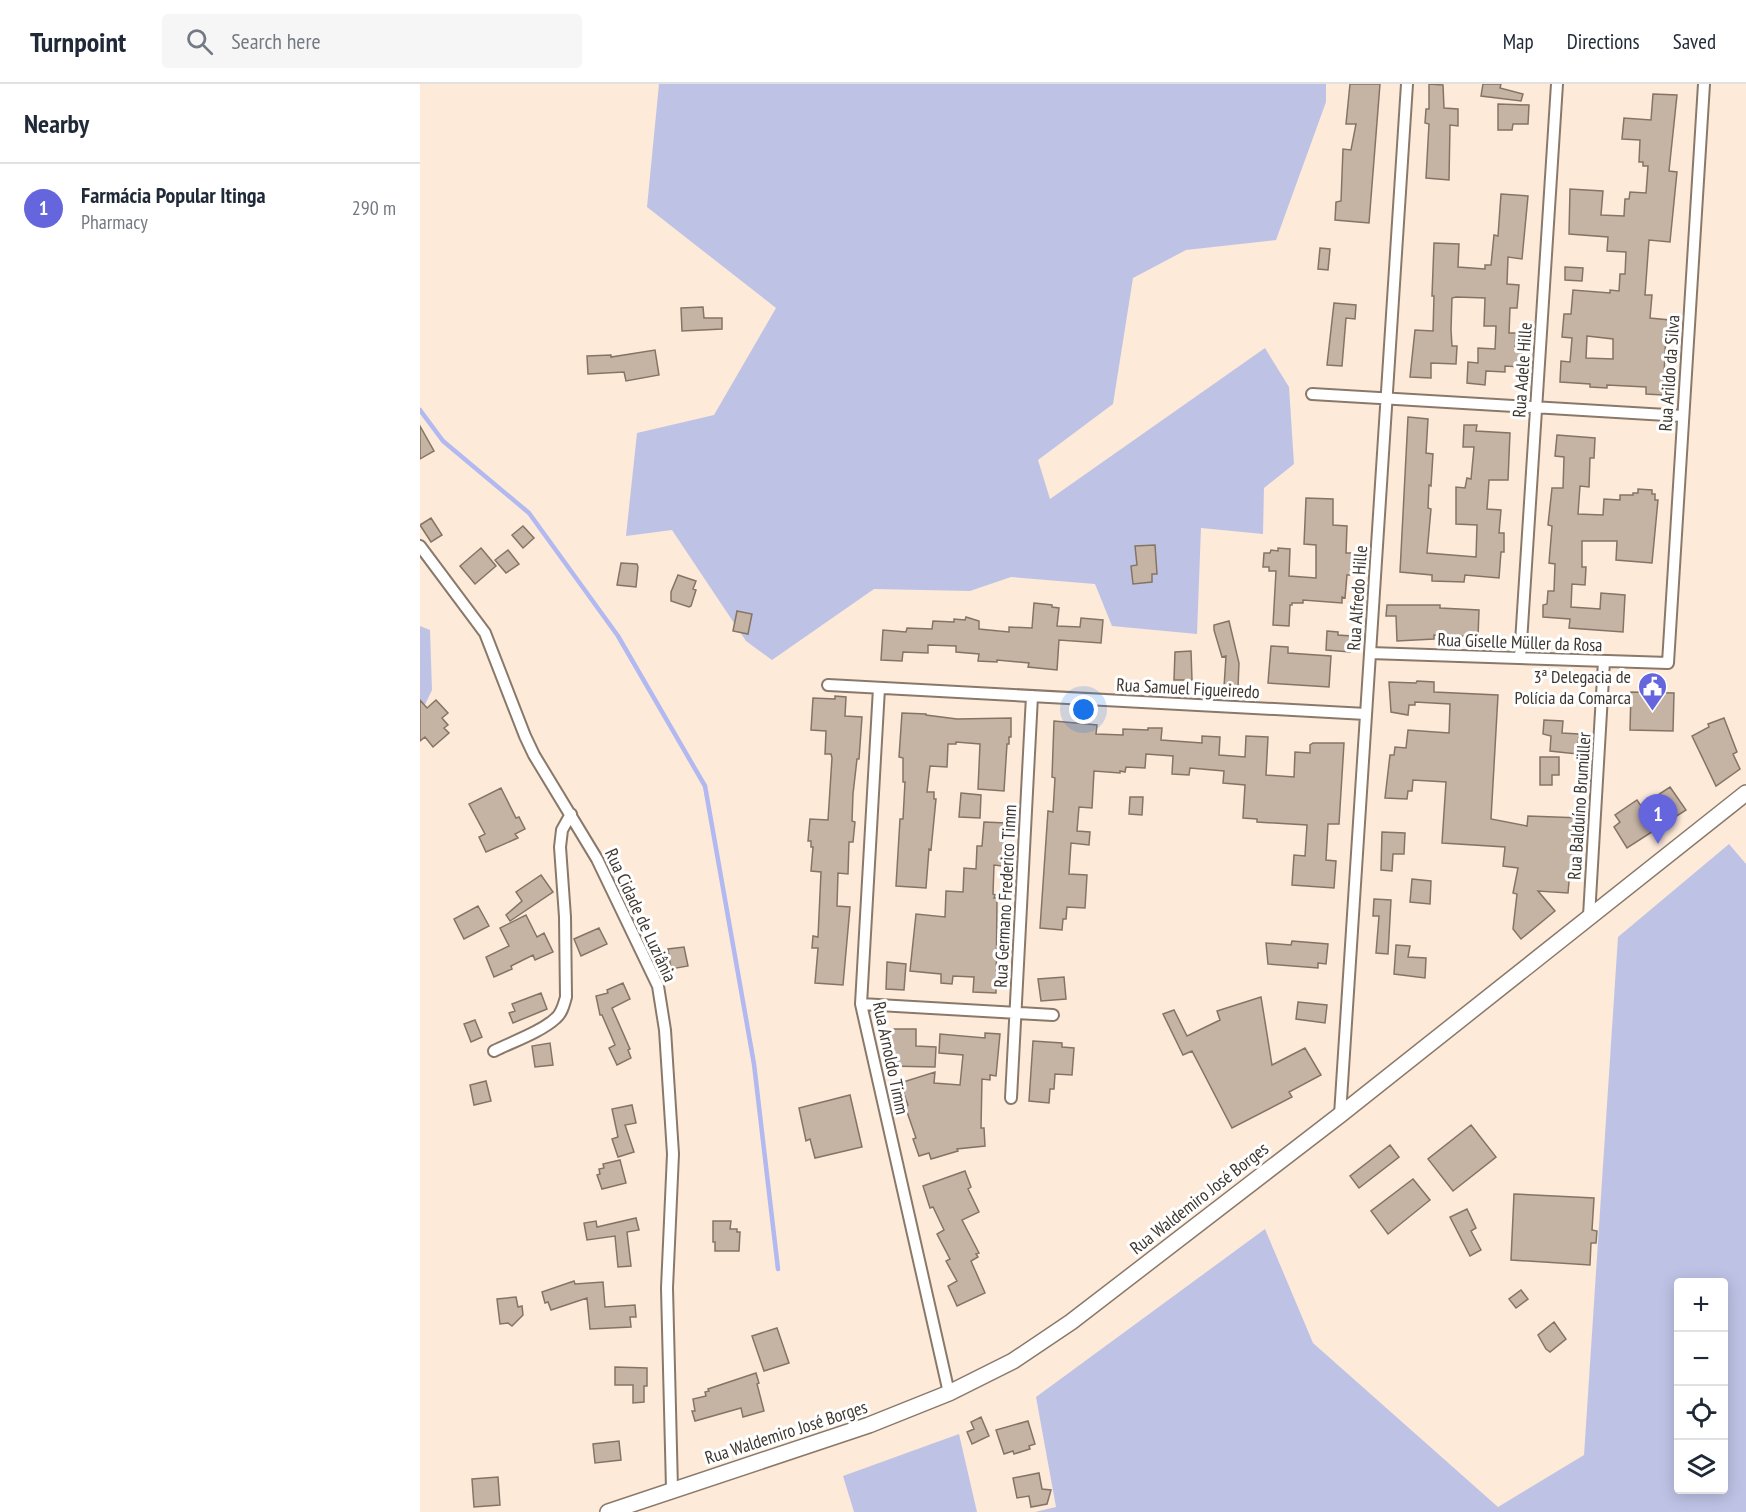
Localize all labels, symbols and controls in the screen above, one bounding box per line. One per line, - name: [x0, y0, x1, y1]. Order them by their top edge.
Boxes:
- search box: [162, 14, 582, 68]
- text: Turnpoint: [30, 23, 126, 60]
- icon: search: [183, 25, 216, 58]
- text: Search here: [231, 27, 321, 55]
- text: Map: [1503, 28, 1534, 55]
- text: Directions: [1567, 28, 1640, 55]
- text: Saved: [1673, 28, 1716, 55]
- text: Nearby: [24, 107, 89, 140]
- text: Farmácia Popular Itinga: [81, 181, 266, 209]
- text: 1: [39, 195, 48, 221]
- text: 290 m: [352, 195, 396, 221]
- text: Pharmacy: [81, 209, 148, 235]
- street label: Rua Arildo da Silva: [1653, 314, 1685, 432]
- street label: Rua Adele Hille: [1507, 322, 1537, 418]
- street label: Rua Alfredo Hille: [1342, 545, 1372, 651]
- street label: Rua Giselle Müller da Rosa: [1437, 628, 1603, 656]
- place label: 3ª Delegacia de Polícia da Comarca: [1514, 665, 1631, 709]
- public building icon: 3ª Delegacia de Polícia da Comarca: [1636, 670, 1668, 712]
- street label: Rua Samuel Figueiredo: [1116, 673, 1260, 703]
- your location: [1069, 695, 1098, 724]
- street label: Rua Balduíno Brumüller: [1562, 731, 1596, 881]
- pin: 1: [1638, 794, 1678, 844]
- street label: Rua Germano Frederico Timm: [989, 804, 1021, 988]
- street label: Rua Cidade de Luziânia: [600, 845, 682, 985]
- street label: Rua Arnoldo Timm: [868, 1000, 914, 1116]
- street label: Rua Waldemiro José Borges: [1125, 1137, 1273, 1259]
- map controls: [1674, 1278, 1728, 1494]
- button: +: [1674, 1278, 1728, 1332]
- button: −: [1674, 1332, 1728, 1386]
- button: locate: [1674, 1386, 1728, 1440]
- street label: Rua Waldemiro José Borges: [702, 1395, 870, 1469]
- button: layers: [1674, 1440, 1728, 1494]

